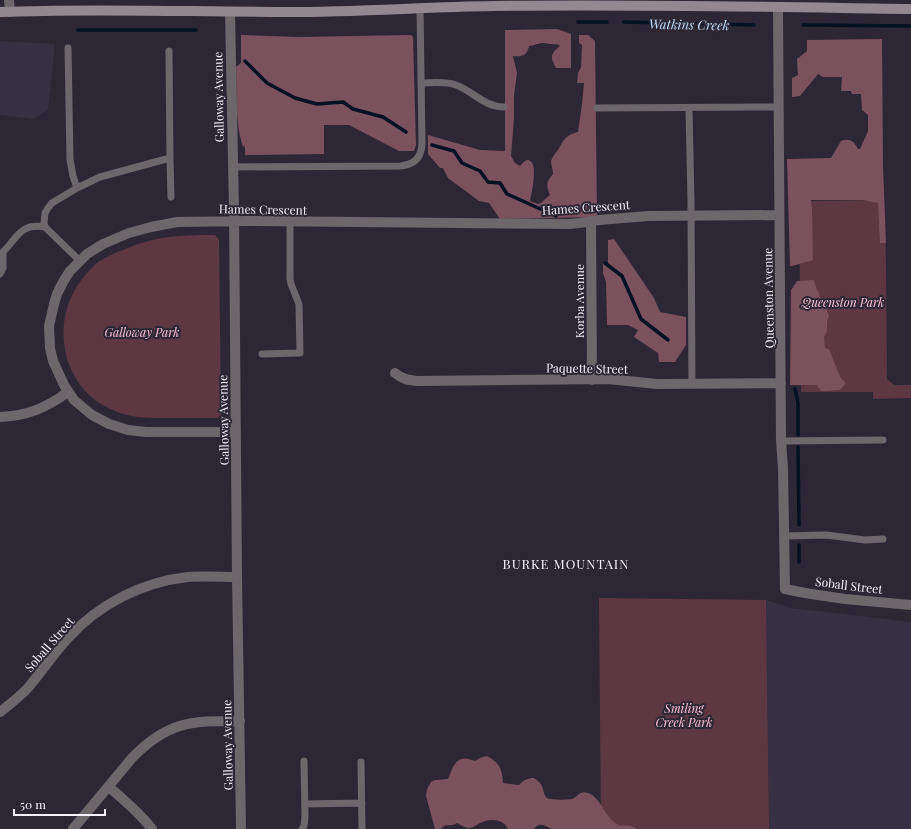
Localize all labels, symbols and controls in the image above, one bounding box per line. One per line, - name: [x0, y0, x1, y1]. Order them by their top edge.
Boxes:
- water label: Watkins Creek: [649, 15, 730, 33]
- street label: Galloway Avenue: [209, 52, 227, 142]
- street label: Hames Crescent: [541, 196, 631, 218]
- street label: Hames Crescent: [219, 200, 308, 218]
- street label: Queenston Avenue: [759, 248, 777, 348]
- street label: Korba Avenue: [571, 264, 587, 338]
- park label: Queenston Park: [801, 294, 884, 310]
- park label: Galloway Park: [104, 324, 180, 340]
- street label: Paquette Street: [546, 359, 629, 377]
- street label: Galloway Avenue: [214, 375, 232, 465]
- district label: BURKE MOUNTAIN: [503, 555, 629, 572]
- street label: Soball Street: [814, 573, 884, 597]
- street label: Soball Street: [21, 613, 78, 675]
- street label: Galloway Avenue: [218, 700, 236, 790]
- park label: Smiling Creek Park: [656, 700, 712, 730]
- scale bar: [14, 791, 105, 817]
- text: 50 m: [20, 796, 46, 812]

